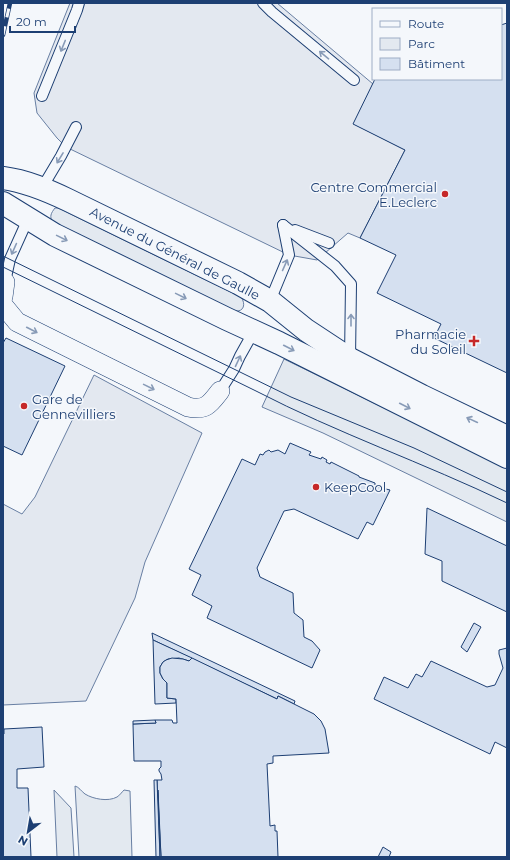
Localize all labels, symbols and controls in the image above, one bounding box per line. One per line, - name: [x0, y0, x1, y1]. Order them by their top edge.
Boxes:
- scale bar: [10, 8, 75, 34]
- legend: [372, 8, 502, 80]
- text: 20 m: [16, 14, 47, 29]
- text: Route: [408, 16, 444, 31]
- text: Parc: [408, 36, 435, 51]
- one-way arrow: [58, 39, 66, 51]
- one-way arrow: [319, 51, 330, 60]
- text: Bâtiment: [408, 56, 465, 71]
- one-way arrow: [56, 152, 64, 164]
- place label: Centre Commercial E.Leclerc: [310, 179, 437, 210]
- marker: Centre Commercial E.Leclerc: [440, 189, 450, 199]
- street label: Avenue du Général de Gaulle: [87, 203, 263, 303]
- one-way arrow: [55, 235, 67, 242]
- one-way arrow: [10, 243, 18, 255]
- one-way arrow: [282, 259, 289, 271]
- one-way arrow: [174, 293, 186, 300]
- one-way arrow: [347, 314, 355, 327]
- one-way arrow: [26, 326, 38, 334]
- place label: Pharmacie du Soleil: [395, 326, 466, 357]
- marker: Pharmacie du Soleil: [469, 336, 479, 346]
- one-way arrow: [283, 345, 295, 352]
- one-way arrow: [235, 356, 242, 368]
- one-way arrow: [143, 384, 155, 391]
- place label: Gare de Gennevilliers: [32, 391, 116, 422]
- marker: Gare de Gennevilliers: [19, 401, 29, 411]
- one-way arrow: [399, 403, 411, 411]
- one-way arrow: [466, 416, 478, 423]
- place label: KeepCool: [324, 479, 386, 495]
- marker: KeepCool: [311, 482, 321, 492]
- north arrow: [8, 812, 48, 852]
- text: N: [15, 832, 30, 849]

